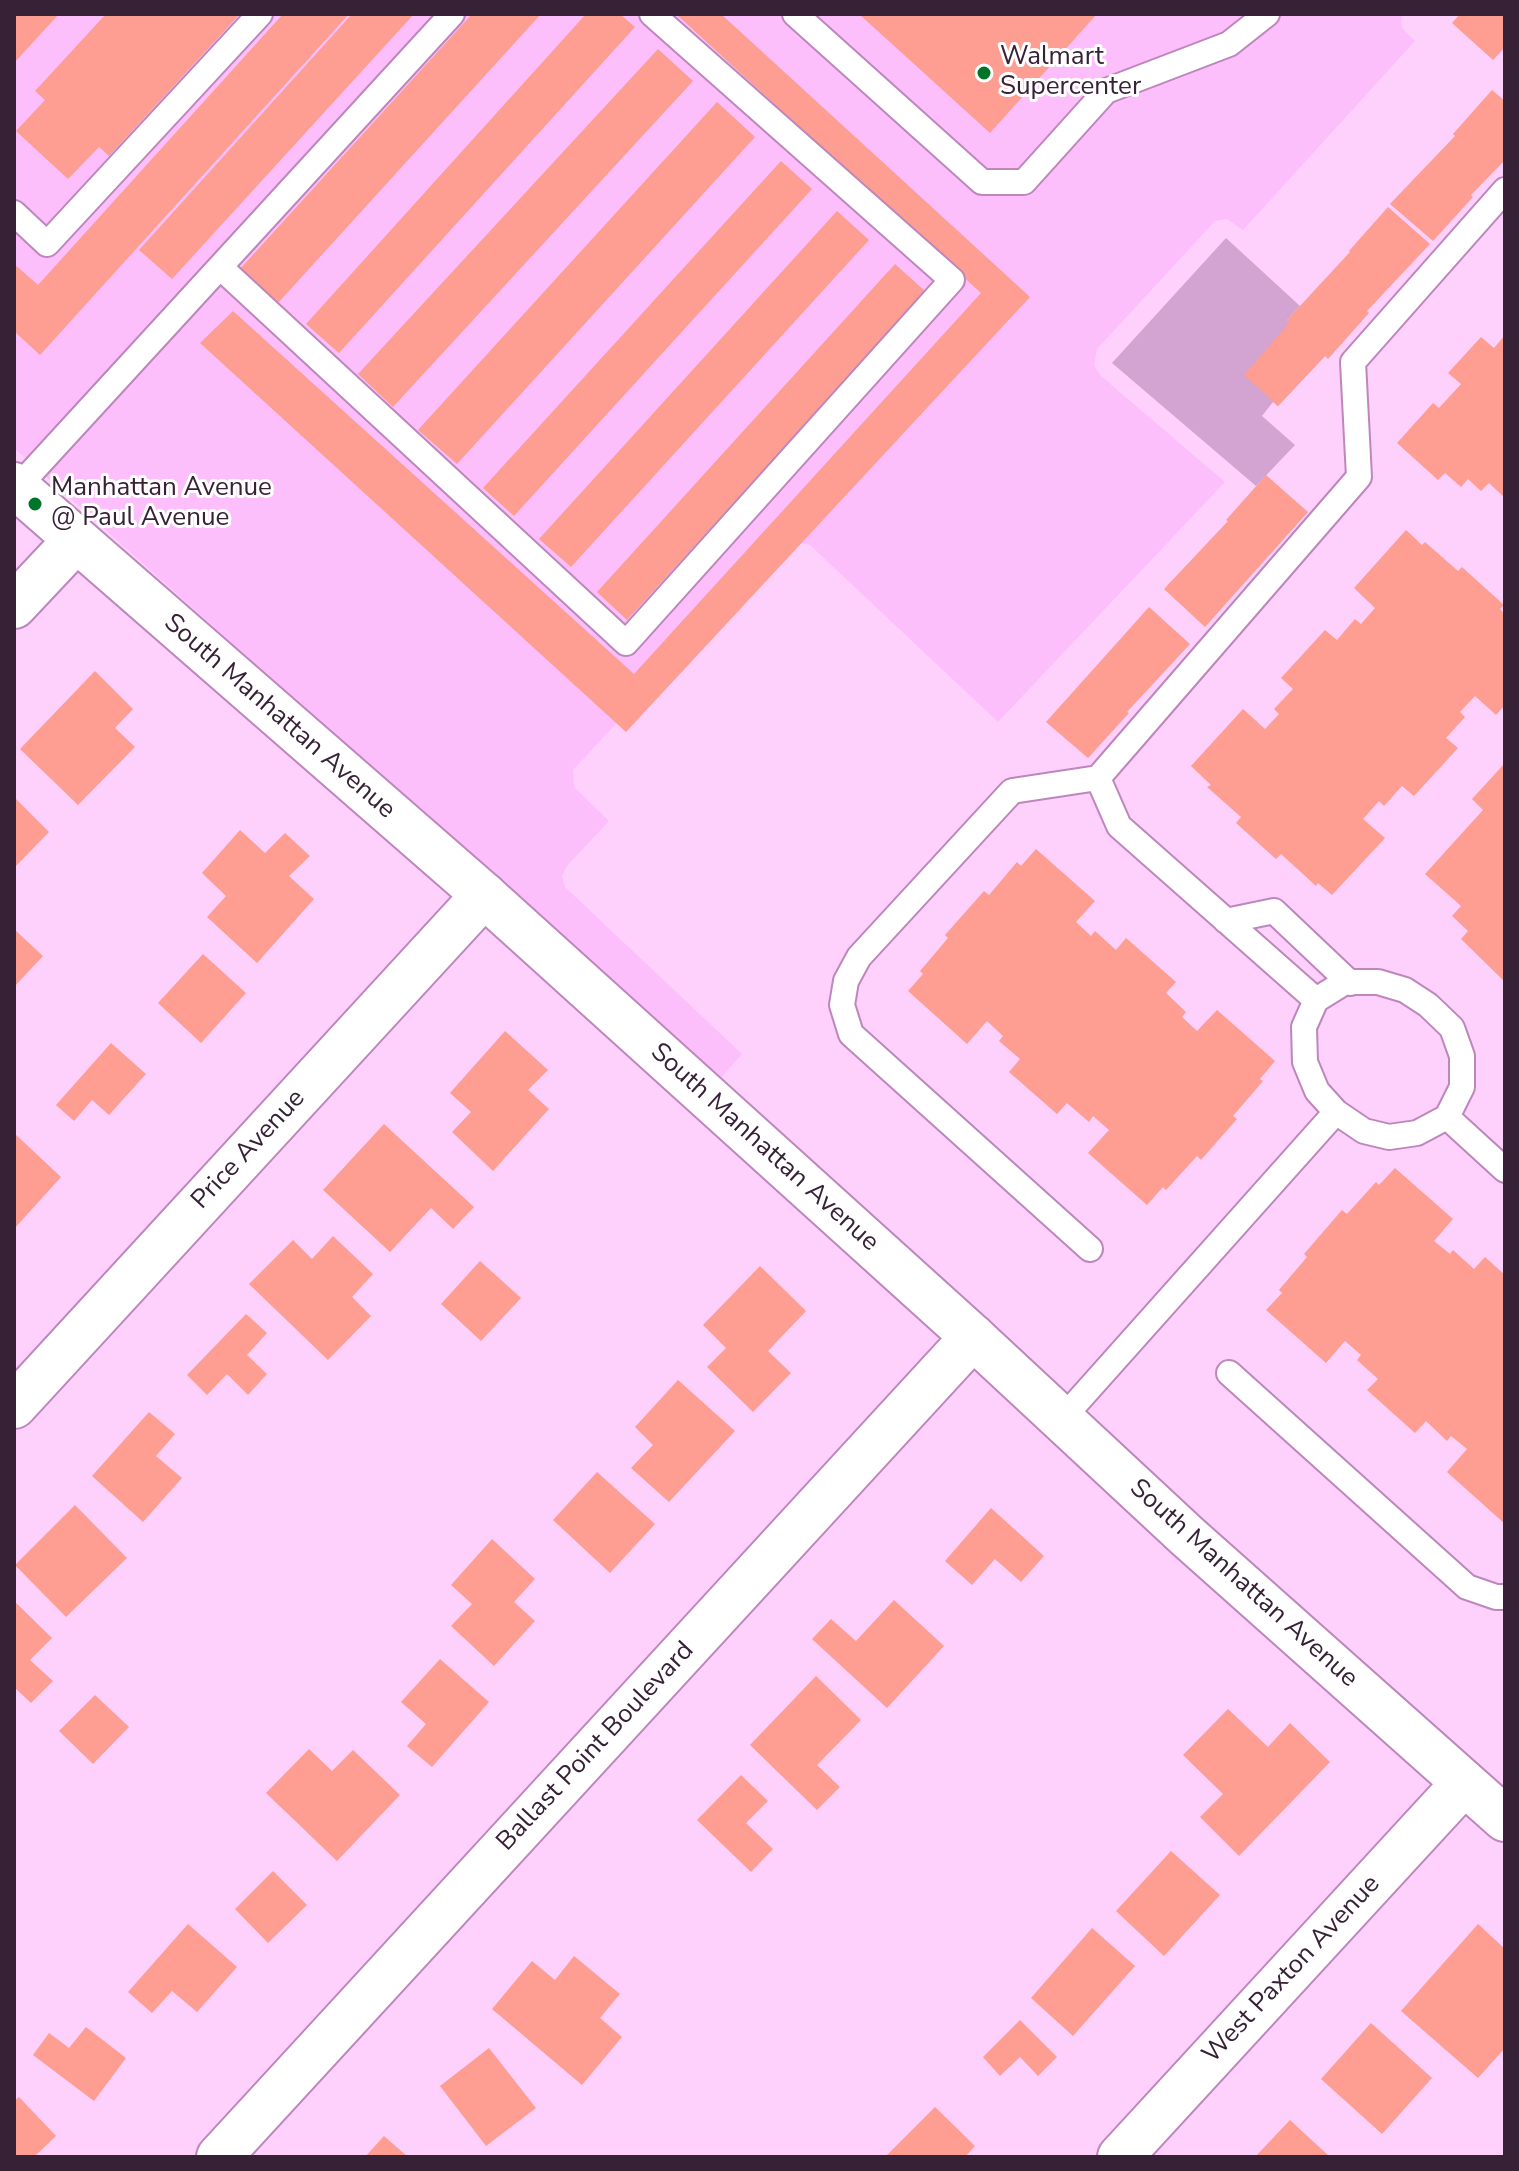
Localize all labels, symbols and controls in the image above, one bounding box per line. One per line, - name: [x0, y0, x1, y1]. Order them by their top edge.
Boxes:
- place label: Walmart Supercenter: [1000, 42, 1141, 104]
- marker: Walmart Supercenter: [975, 64, 993, 82]
- place label: Manhattan Avenue @ Paul Avenue: [51, 473, 272, 534]
- marker: Manhattan Avenue @ Paul Avenue: [26, 495, 44, 513]
- street label: South Manhattan Avenue: [157, 608, 401, 826]
- street label: South Manhattan Avenue: [643, 1037, 885, 1259]
- street label: Price Avenue: [186, 1084, 312, 1216]
- street label: South Manhattan Avenue: [1122, 1473, 1364, 1695]
- street label: Ballast Point Boulevard: [491, 1636, 701, 1858]
- street label: West Paxton Avenue: [1197, 1870, 1387, 2070]

